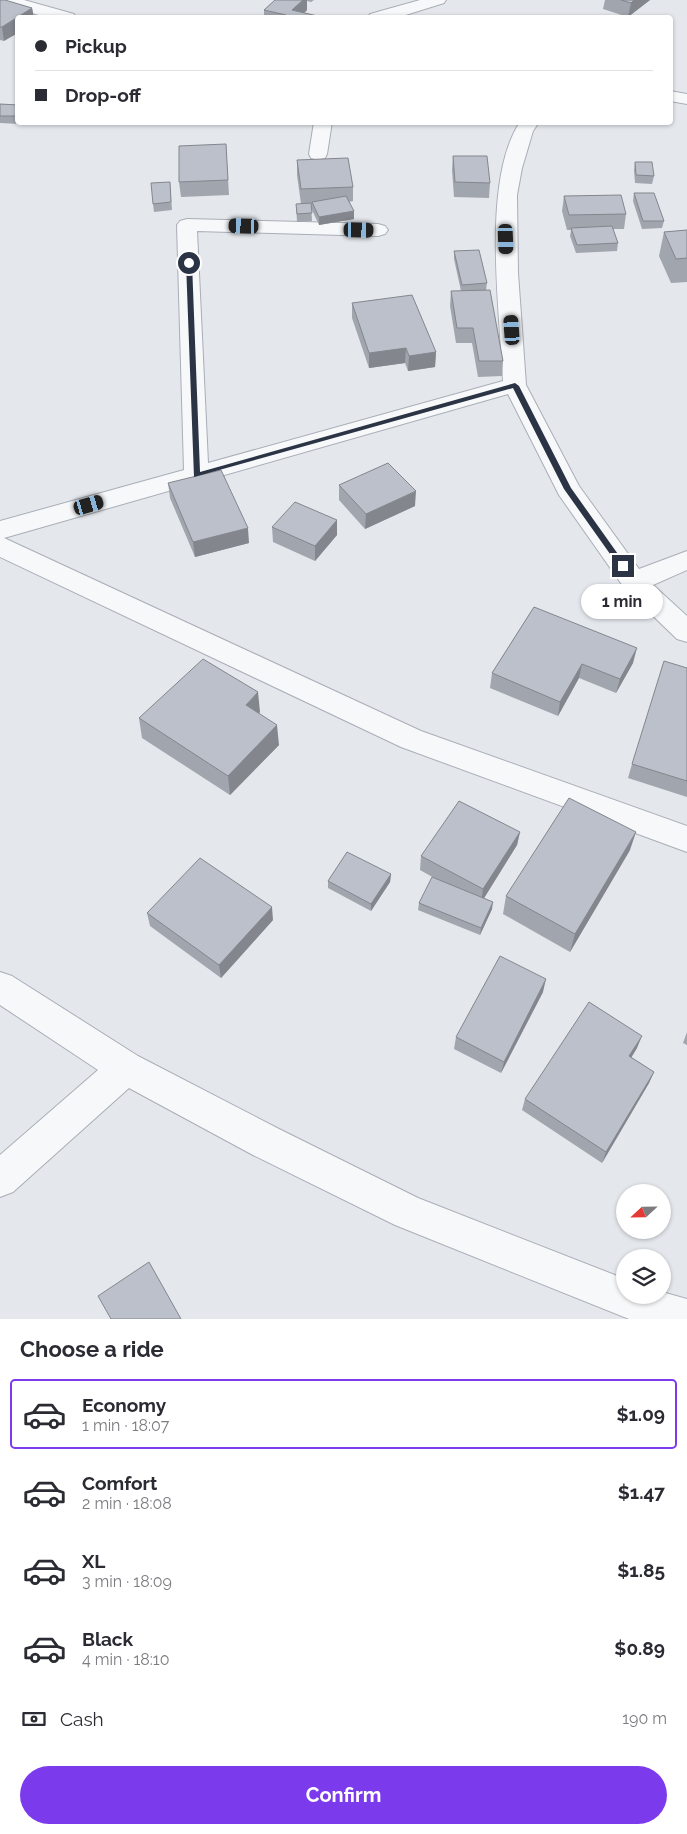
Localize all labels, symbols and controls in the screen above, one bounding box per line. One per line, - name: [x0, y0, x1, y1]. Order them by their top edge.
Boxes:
- text: Pickup: [65, 35, 127, 57]
- text: Drop-off: [65, 84, 141, 106]
- car: [228, 218, 259, 234]
- car: [343, 222, 374, 238]
- car: [497, 224, 514, 254]
- route start: [178, 252, 200, 274]
- car: [503, 315, 520, 345]
- car: [72, 494, 105, 516]
- route end: [612, 555, 634, 577]
- callout: 1 min: [582, 584, 664, 618]
- text: 1 min: [602, 592, 642, 611]
- north arrow: [616, 1184, 671, 1239]
- map controls: [616, 1184, 671, 1304]
- button: layers: [616, 1249, 671, 1304]
- text: Choose a ride: [20, 1336, 164, 1362]
- icon: car: [22, 1392, 67, 1437]
- text: Economy: [82, 1394, 166, 1416]
- text: $1.09: [616, 1403, 665, 1425]
- text: 1 min · 18:07: [82, 1416, 169, 1435]
- icon: car: [22, 1470, 67, 1515]
- text: Comfort: [82, 1472, 157, 1494]
- text: $1.47: [618, 1481, 665, 1503]
- text: 2 min · 18:08: [82, 1494, 172, 1513]
- icon: car: [22, 1548, 67, 1593]
- text: XL: [82, 1550, 105, 1572]
- text: $1.85: [617, 1559, 665, 1581]
- text: 3 min · 18:09: [82, 1572, 172, 1591]
- icon: car: [22, 1626, 67, 1671]
- text: Black: [82, 1628, 133, 1650]
- text: $0.89: [614, 1637, 665, 1659]
- text: 4 min · 18:10: [82, 1650, 170, 1669]
- icon: cash: [20, 1705, 48, 1733]
- text: Cash: [60, 1708, 104, 1730]
- text: 190 m: [622, 1709, 667, 1728]
- button: Confirm: [20, 1766, 667, 1824]

